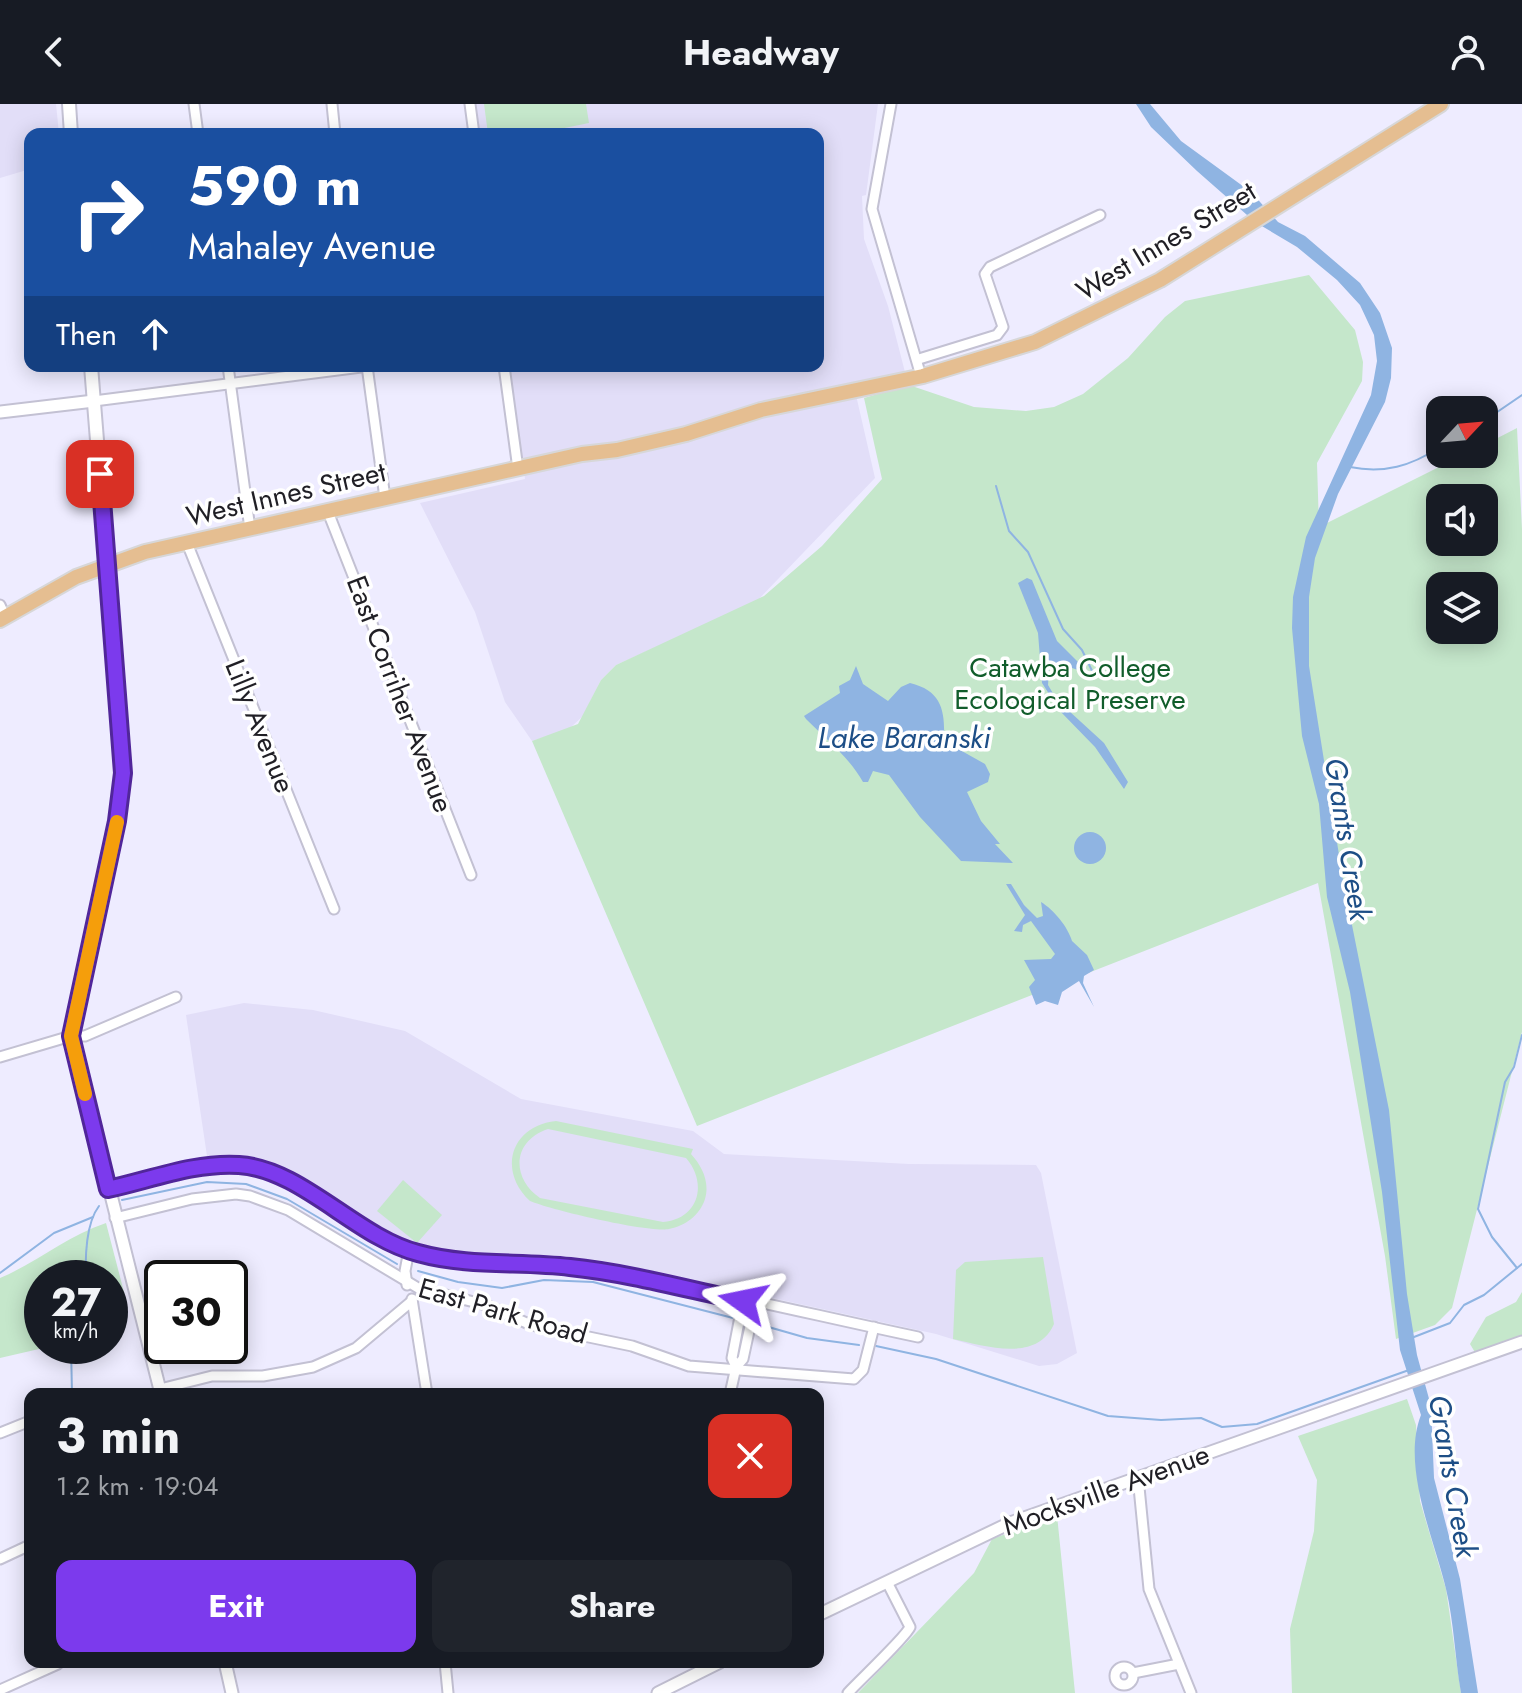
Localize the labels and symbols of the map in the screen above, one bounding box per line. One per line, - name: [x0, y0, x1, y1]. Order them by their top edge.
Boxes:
- street label: West Innes Street: [1068, 171, 1264, 311]
- north arrow: [1426, 396, 1498, 468]
- pin: [66, 440, 134, 508]
- street label: West Innes Street: [182, 451, 390, 537]
- street label: East Corriher Avenue: [336, 570, 464, 818]
- park label: Catawba College Ecological Preserve: [954, 647, 1186, 720]
- street label: Lilly Avenue: [215, 653, 305, 799]
- water label: Lake Baranski: [818, 716, 991, 759]
- water label: Grants Creek: [1314, 754, 1382, 925]
- position arrow: [701, 1259, 785, 1343]
- speed limit sign: 30: [144, 1260, 248, 1364]
- street label: East Park Road: [414, 1267, 592, 1355]
- water label: Grants Creek: [1418, 1391, 1489, 1562]
- street label: Mocksville Avenue: [997, 1434, 1215, 1546]

